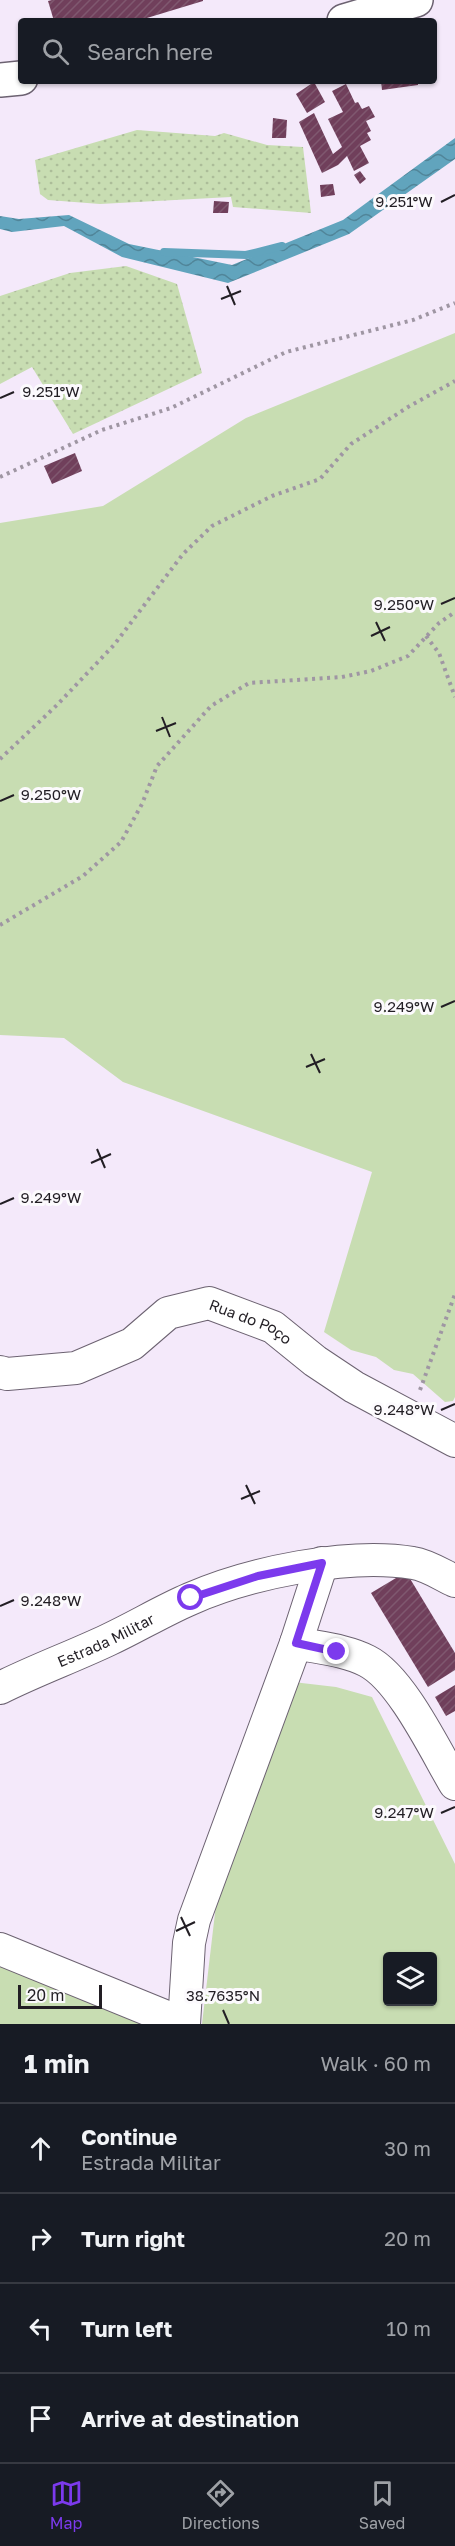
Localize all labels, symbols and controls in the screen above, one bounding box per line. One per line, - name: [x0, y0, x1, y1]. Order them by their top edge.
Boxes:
- search box: [18, 18, 437, 84]
- icon: search: [39, 35, 72, 68]
- text: Search here: [87, 38, 213, 65]
- text: 9.251°W: [375, 192, 433, 210]
- text: 9.251°W: [22, 382, 80, 400]
- text: 9.250°W: [374, 595, 434, 613]
- text: 9.250°W: [21, 785, 81, 803]
- text: 9.249°W: [374, 997, 434, 1015]
- text: 9.249°W: [21, 1188, 81, 1206]
- street label: Rua do Poço: [207, 1295, 296, 1348]
- text: 9.248°W: [374, 1400, 434, 1418]
- route start: [177, 1584, 203, 1610]
- text: 9.248°W: [21, 1591, 81, 1609]
- street label: Estrada Militar: [54, 1609, 157, 1670]
- route end: [323, 1638, 349, 1664]
- text: 9.247°W: [374, 1803, 434, 1821]
- map controls: [383, 1952, 437, 2006]
- button: layers: [383, 1952, 437, 2006]
- scale bar: [18, 1982, 102, 2010]
- text: 20 m: [27, 1985, 64, 2005]
- text: 38.7635°N: [186, 1986, 260, 2004]
- text: 1 min: [24, 2048, 90, 2079]
- text: Walk · 60 m: [320, 2051, 431, 2075]
- text: Continue: [81, 2123, 177, 2150]
- icon: ahead: [24, 2132, 57, 2165]
- text: 30 m: [384, 2136, 431, 2160]
- text: Estrada Militar: [81, 2150, 221, 2174]
- icon: right: [24, 2222, 57, 2255]
- text: Turn right: [81, 2225, 185, 2252]
- text: 20 m: [384, 2226, 431, 2250]
- icon: left: [24, 2312, 57, 2345]
- text: Turn left: [81, 2315, 172, 2342]
- text: 10 m: [386, 2316, 431, 2340]
- icon: arrive: [24, 2402, 57, 2435]
- text: Arrive at destination: [81, 2405, 299, 2432]
- tab: Map: [50, 2477, 83, 2533]
- tab: Directions: [182, 2477, 260, 2533]
- tab: Saved: [359, 2477, 405, 2533]

